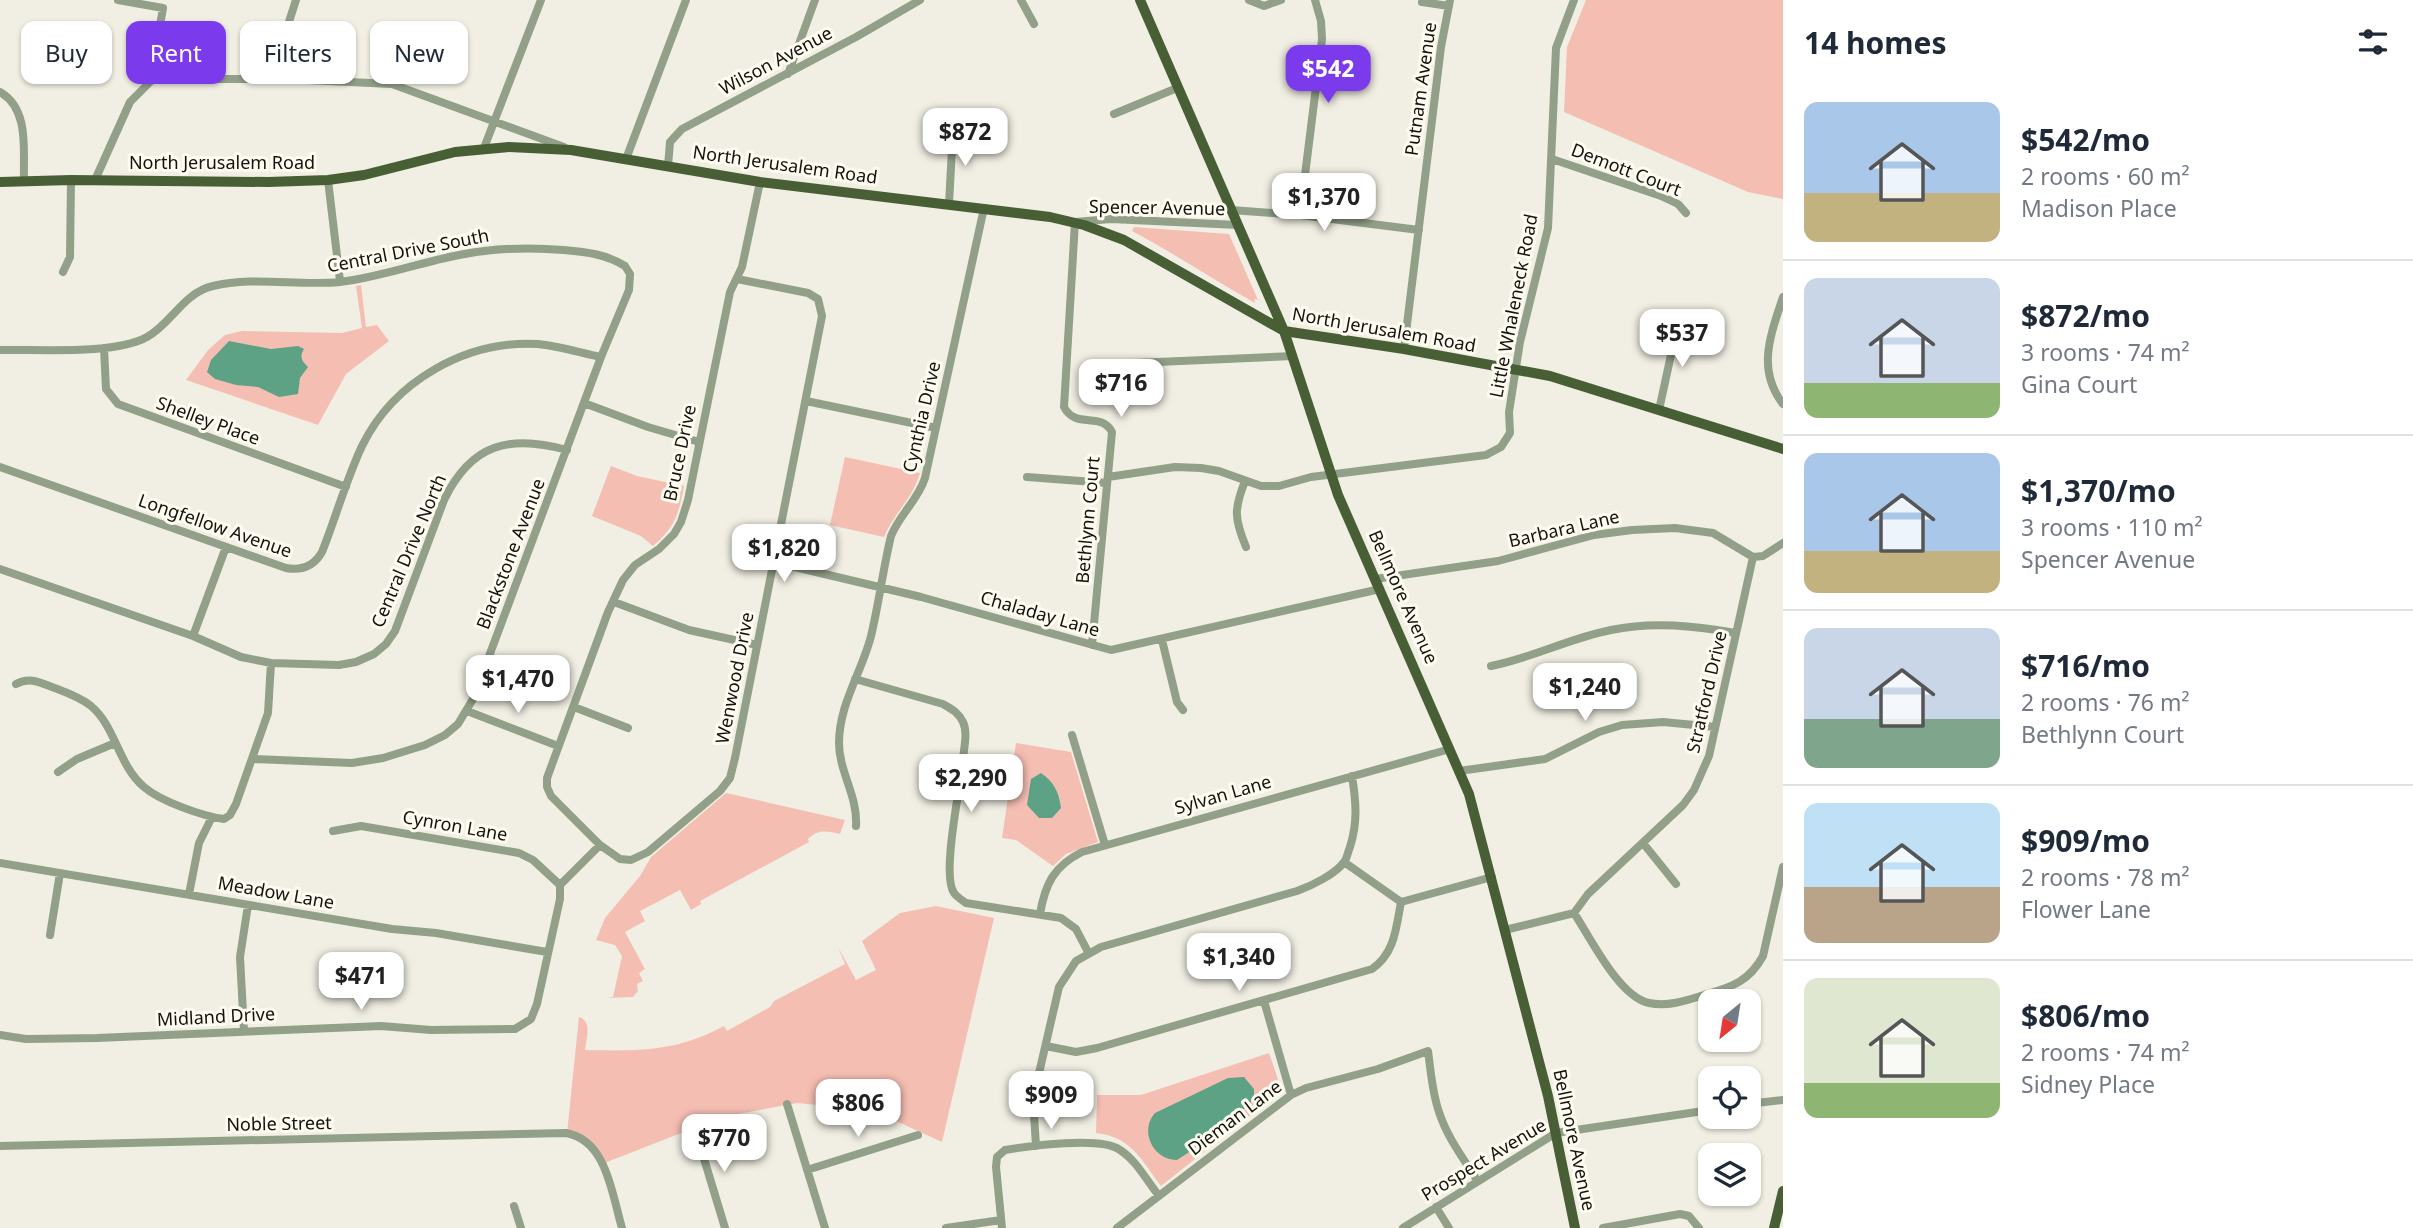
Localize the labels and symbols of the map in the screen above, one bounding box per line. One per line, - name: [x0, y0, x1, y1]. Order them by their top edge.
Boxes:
- street label: Wilson Avenue: [715, 20, 836, 100]
- street label: Putnam Avenue: [1399, 21, 1441, 157]
- pin: $542: [1287, 46, 1369, 105]
- pin: $872: [924, 108, 1006, 168]
- street label: Demott Court: [1568, 137, 1685, 201]
- street label: North Jerusalem Road: [691, 139, 879, 189]
- street label: North Jerusalem Road: [129, 150, 315, 174]
- pin: $1,370: [1267, 174, 1381, 233]
- street label: Spencer Avenue: [1089, 194, 1225, 220]
- street label: Little Whaleneck Road: [1483, 212, 1543, 400]
- street label: Central Drive South: [325, 223, 491, 277]
- street label: North Jerusalem Road: [1290, 301, 1478, 357]
- pin: $537: [1641, 310, 1723, 369]
- street label: Cynthia Drive: [897, 359, 945, 475]
- pin: $716: [1080, 360, 1162, 419]
- street label: Shelley Place: [153, 390, 263, 450]
- street label: Bruce Drive: [657, 402, 701, 503]
- street label: Bethlynn Court: [1069, 455, 1105, 584]
- street label: Central Drive North: [365, 470, 451, 631]
- street label: Blackstone Avenue: [470, 475, 550, 633]
- street label: Longfellow Avenue: [135, 488, 295, 563]
- street label: Barbara Lane: [1506, 504, 1622, 552]
- pin: $1,820: [727, 524, 841, 584]
- street label: Bellmore Avenue: [1364, 526, 1444, 667]
- street label: Chaladay Lane: [978, 585, 1103, 642]
- street label: Wenwood Drive: [709, 610, 759, 746]
- street label: Stratford Drive: [1680, 628, 1732, 755]
- pin: $1,470: [461, 656, 575, 715]
- pin: $1,240: [1528, 664, 1642, 723]
- pin: $2,290: [914, 754, 1028, 814]
- street label: Sylvan Lane: [1172, 769, 1274, 819]
- street label: Cynron Lane: [401, 804, 510, 846]
- street label: Meadow Lane: [216, 870, 336, 914]
- pin: $1,340: [1182, 934, 1296, 993]
- pin: $471: [320, 953, 402, 1012]
- north arrow: [1698, 989, 1760, 1052]
- street label: Midland Drive: [156, 1001, 276, 1031]
- street label: Bellmore Avenue: [1548, 1067, 1602, 1213]
- pin: $909: [1010, 1072, 1092, 1131]
- street label: Dieman Lane: [1183, 1074, 1286, 1160]
- pin: $806: [817, 1080, 899, 1139]
- street label: Noble Street: [226, 1110, 332, 1136]
- street label: Prospect Avenue: [1417, 1112, 1550, 1206]
- pin: $770: [683, 1114, 765, 1174]

